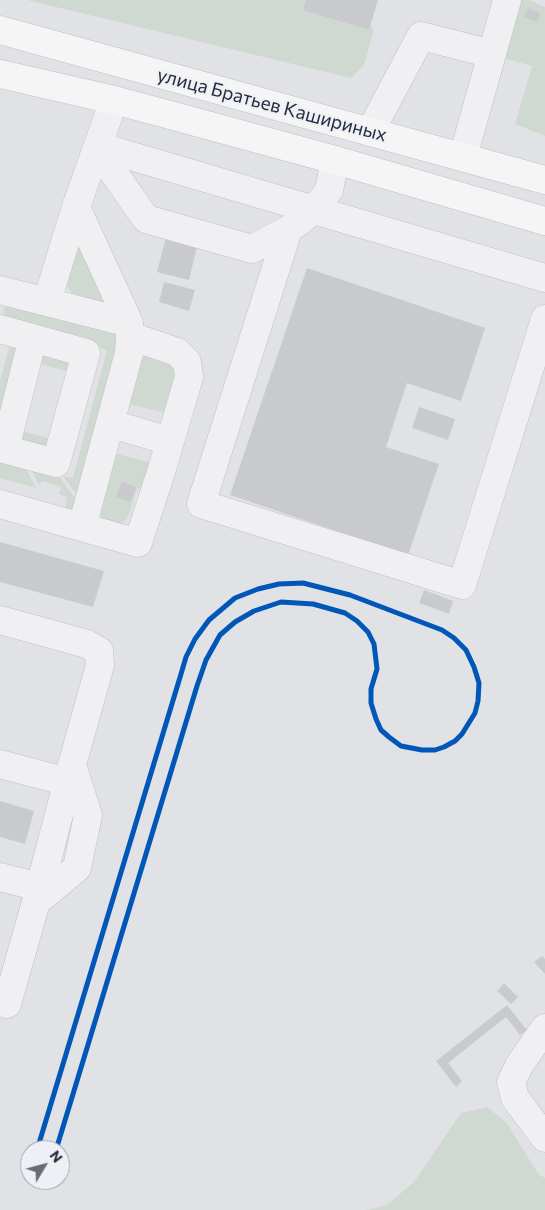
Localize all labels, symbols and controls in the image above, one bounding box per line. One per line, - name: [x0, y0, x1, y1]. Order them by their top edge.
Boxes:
- street label: улица Братьев Кашириных: [155, 63, 389, 147]
- north arrow: [20, 1140, 70, 1190]
- text: N: [47, 1147, 67, 1166]

